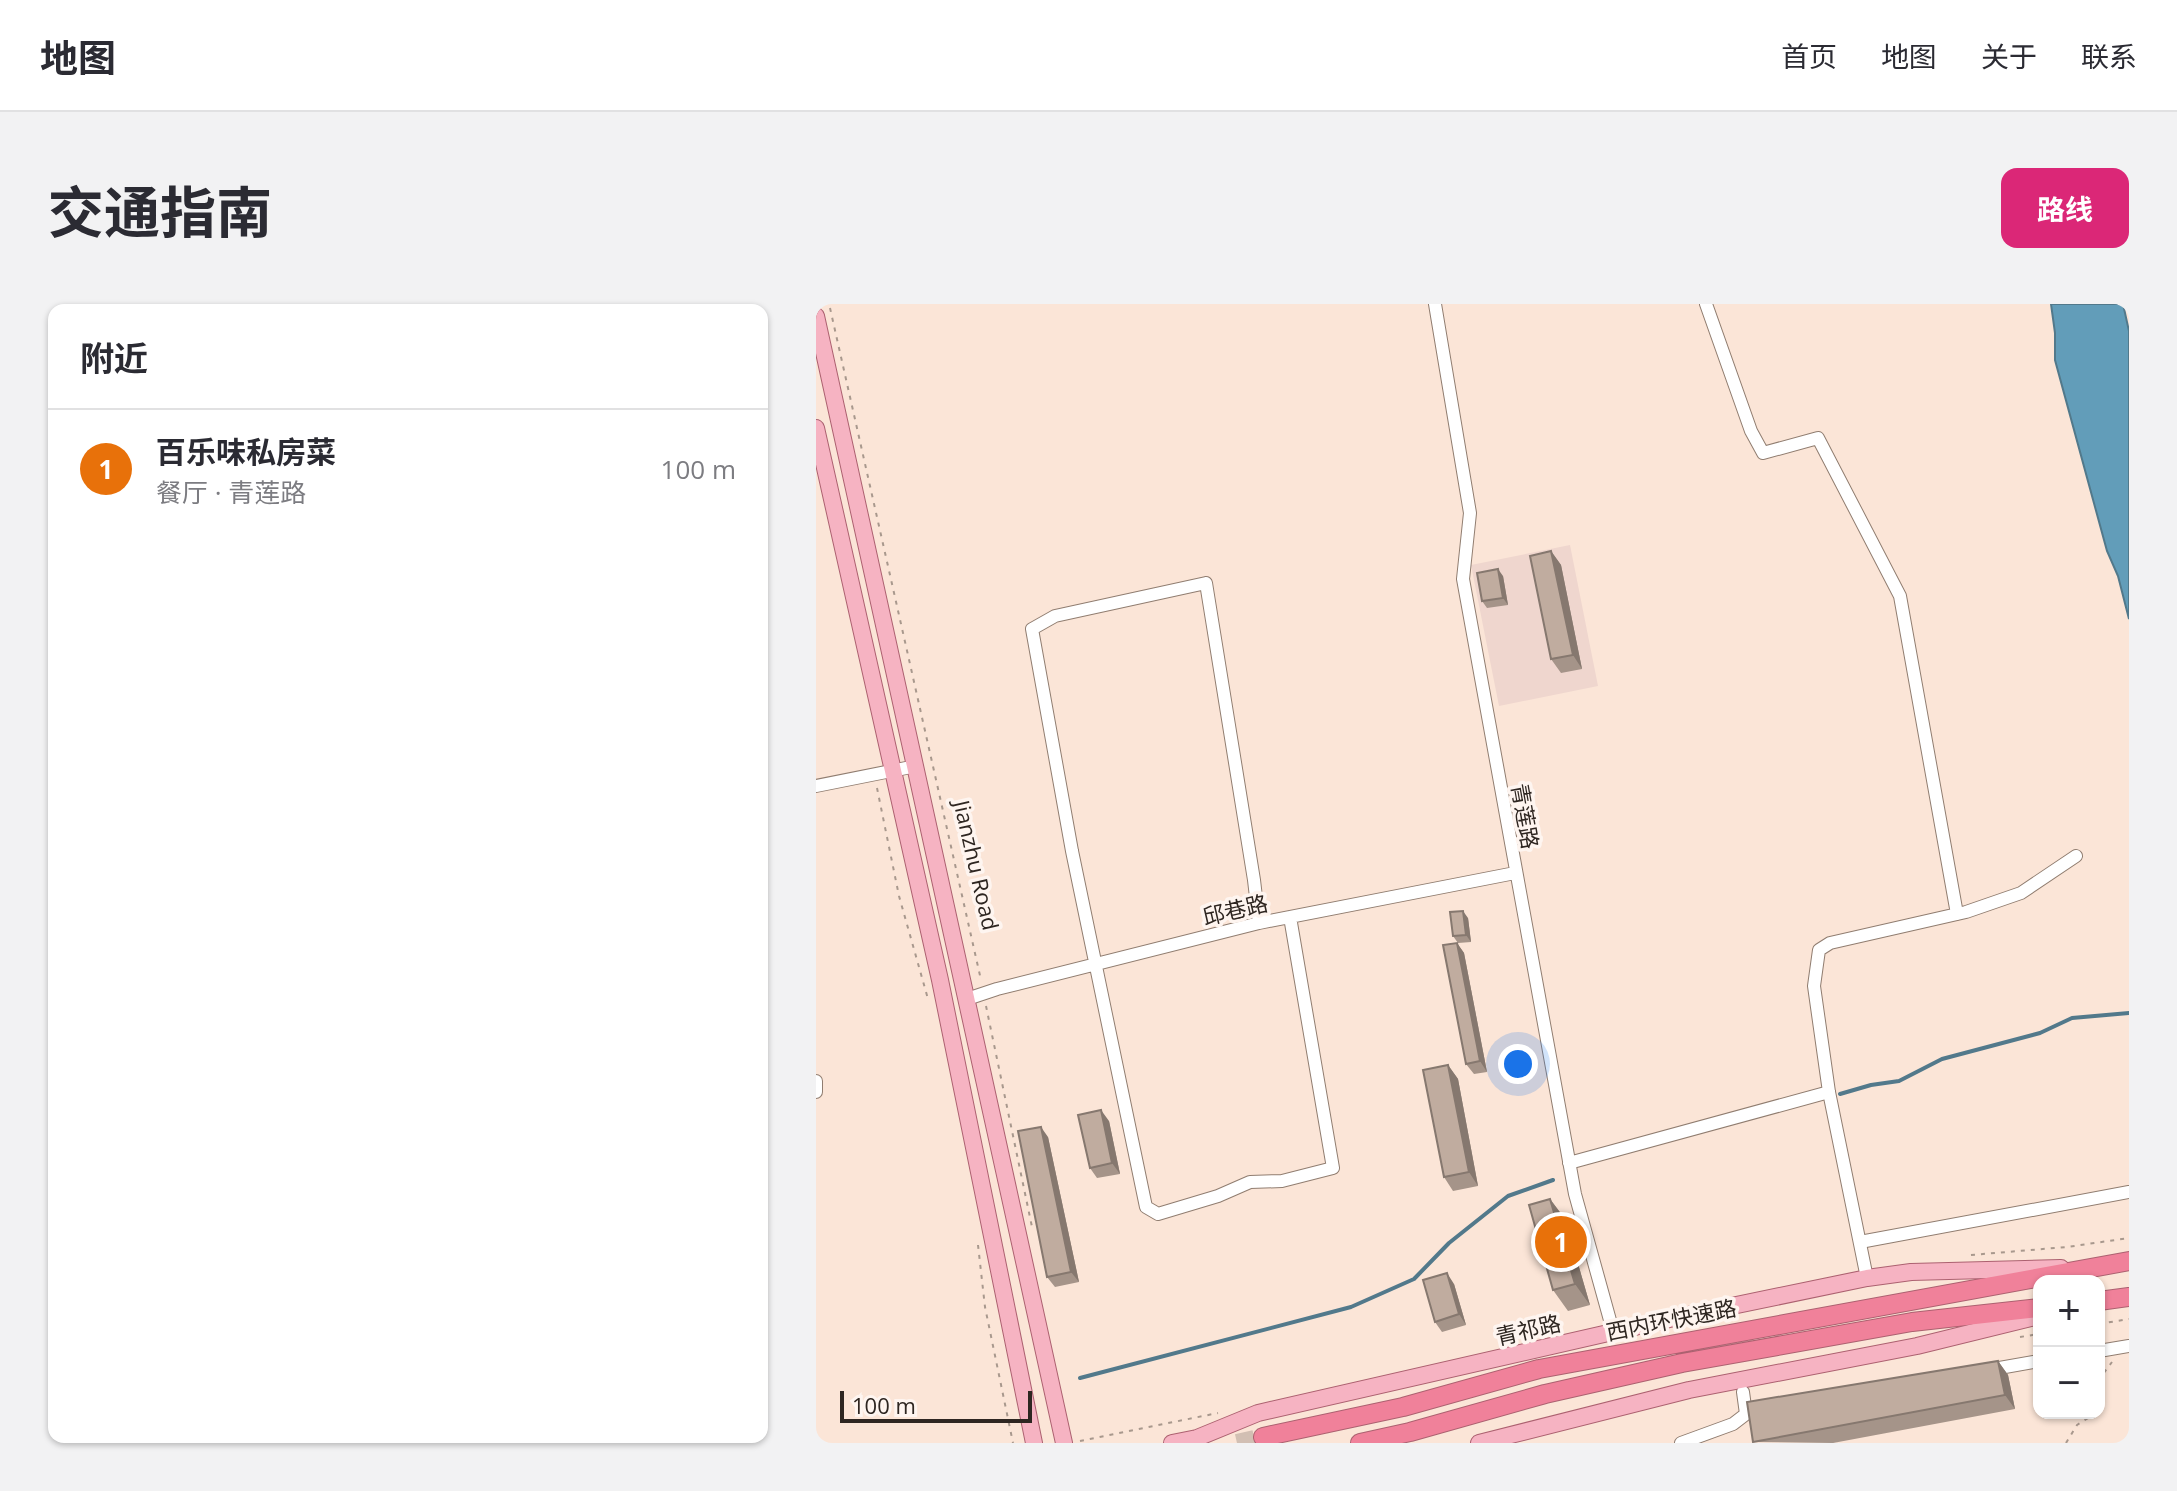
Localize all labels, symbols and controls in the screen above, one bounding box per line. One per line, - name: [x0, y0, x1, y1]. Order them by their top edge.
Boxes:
- text: 地图: [40, 31, 116, 83]
- text: 首页: [1781, 37, 1837, 75]
- text: 地图: [1881, 37, 1937, 75]
- text: 关于: [1981, 37, 2037, 75]
- text: 联系: [2081, 37, 2137, 75]
- button: 路线: [2001, 168, 2129, 248]
- text: 交通指南: [48, 173, 272, 249]
- text: 附近: [80, 335, 148, 381]
- text: 百乐味私房菜: [156, 431, 336, 472]
- text: 1: [99, 451, 113, 487]
- text: 100 m: [661, 451, 736, 487]
- text: 餐厅 · 青莲路: [156, 474, 306, 510]
- street label: 青莲路: [1505, 781, 1547, 851]
- street label: Jianzhu Road: [947, 795, 1007, 933]
- street label: 邱巷路: [1199, 887, 1271, 931]
- your location: [1498, 1044, 1538, 1084]
- pin: 1: [1535, 1212, 1587, 1272]
- map controls: [2033, 1275, 2105, 1419]
- button: +: [2033, 1275, 2105, 1347]
- street label: 西内环快速路: [1603, 1292, 1739, 1346]
- street label: 青祁路: [1492, 1307, 1564, 1351]
- button: −: [2033, 1347, 2105, 1419]
- scale bar: [840, 1387, 1032, 1423]
- text: 100 m: [852, 1390, 916, 1420]

